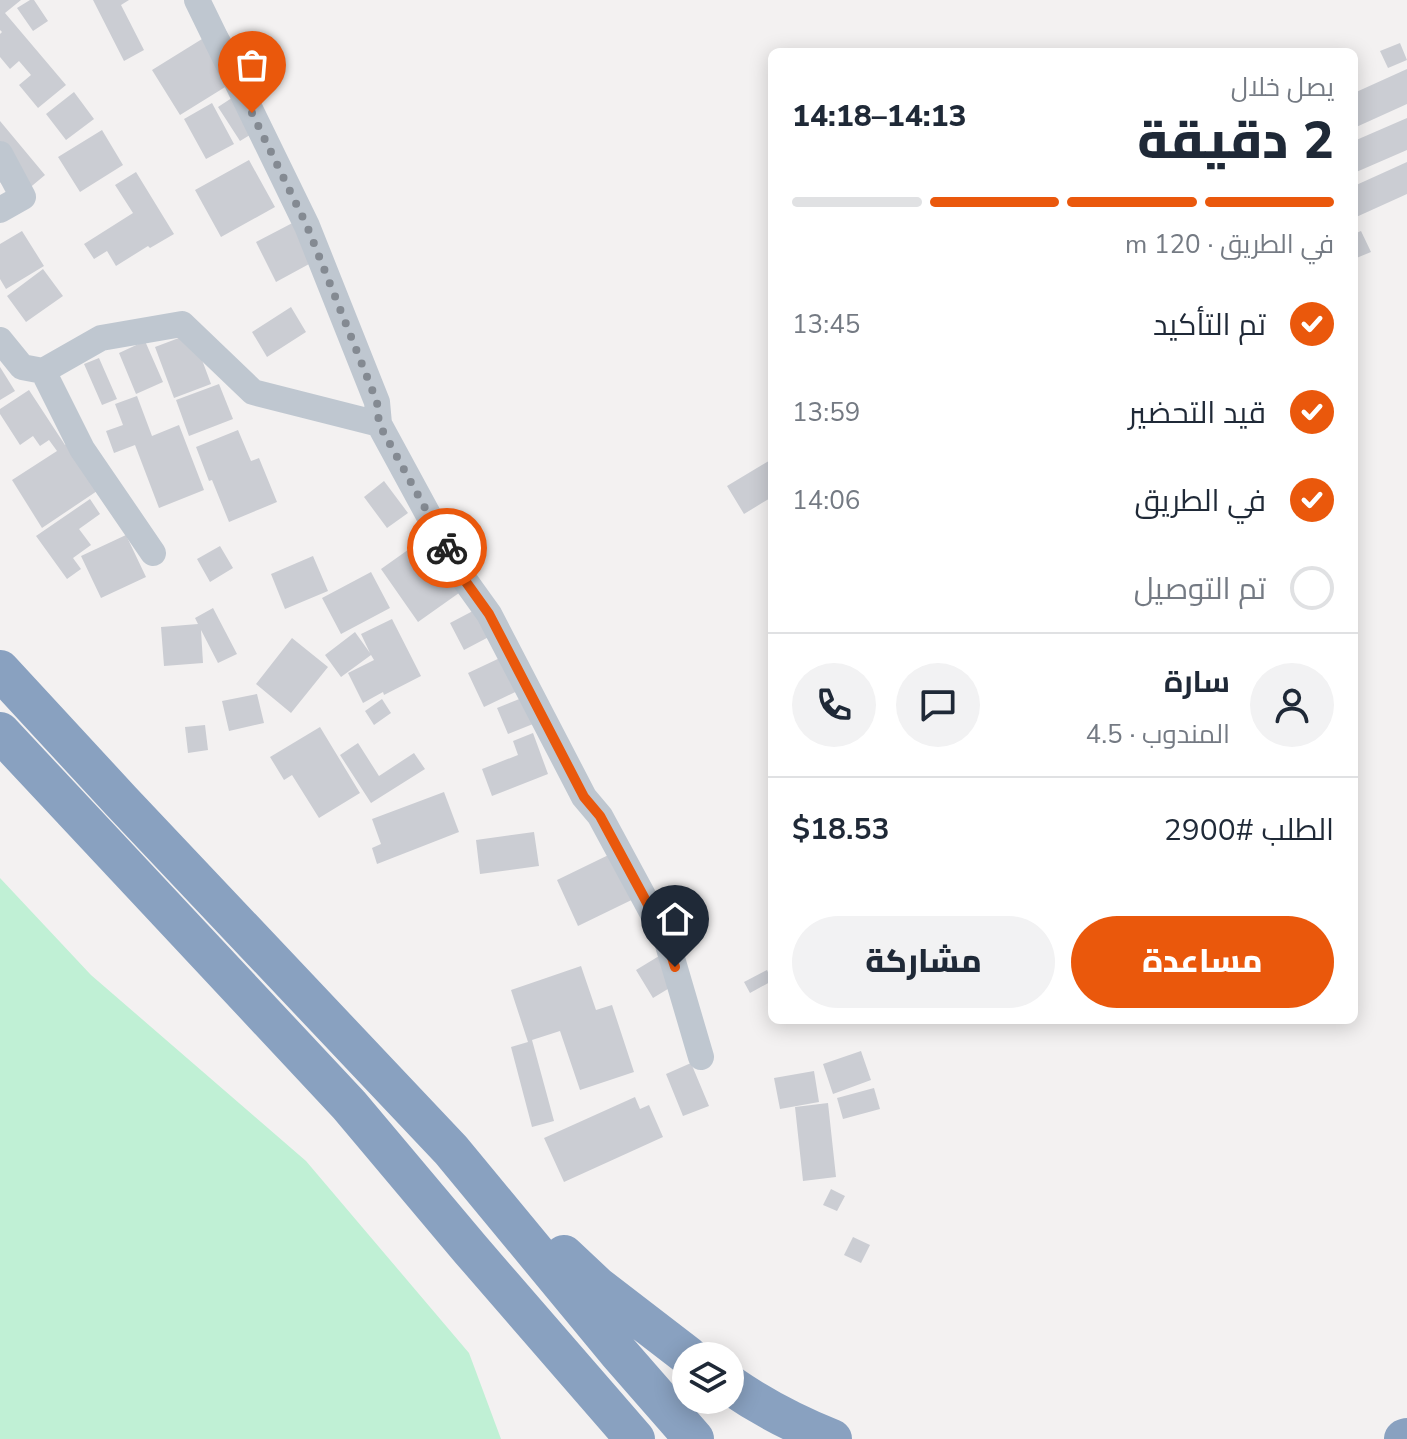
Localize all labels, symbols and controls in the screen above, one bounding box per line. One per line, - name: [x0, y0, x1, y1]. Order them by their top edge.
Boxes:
- pin: [218, 31, 286, 113]
- icon: bag: [230, 43, 274, 87]
- text: يصل خلال: [1231, 70, 1334, 105]
- text: 14:13–14:18: [792, 96, 967, 137]
- text: 2 دقيقة: [1137, 105, 1334, 176]
- text: في الطريق · 120 m: [1125, 227, 1334, 262]
- icon: check: [1290, 302, 1334, 346]
- text: تم التأكيد: [1153, 305, 1266, 346]
- text: 13:45: [792, 307, 860, 342]
- icon: check: [1290, 390, 1334, 434]
- text: قيد التحضير: [1129, 393, 1266, 434]
- text: 13:59: [792, 395, 860, 430]
- icon: check: [1290, 478, 1334, 522]
- text: في الطريق: [1134, 481, 1266, 522]
- text: 14:06: [792, 483, 860, 518]
- courier: [407, 508, 487, 588]
- icon: bike: [425, 526, 469, 570]
- text: تم التوصيل: [1134, 569, 1266, 610]
- text: سارة: [1164, 662, 1230, 703]
- button: phone: [792, 663, 876, 747]
- button: chat: [896, 663, 980, 747]
- button: person: [1250, 663, 1334, 747]
- text: المندوب · 4.5: [1086, 717, 1230, 752]
- text: $18.53: [792, 809, 889, 850]
- text: الطلب #2900: [1164, 810, 1334, 851]
- pin: [641, 885, 709, 967]
- icon: home: [653, 897, 697, 941]
- button: مشاركة: [792, 916, 1055, 1008]
- button: مساعدة: [1071, 916, 1334, 1008]
- map controls: [672, 1342, 744, 1414]
- button: layers: [672, 1342, 744, 1414]

